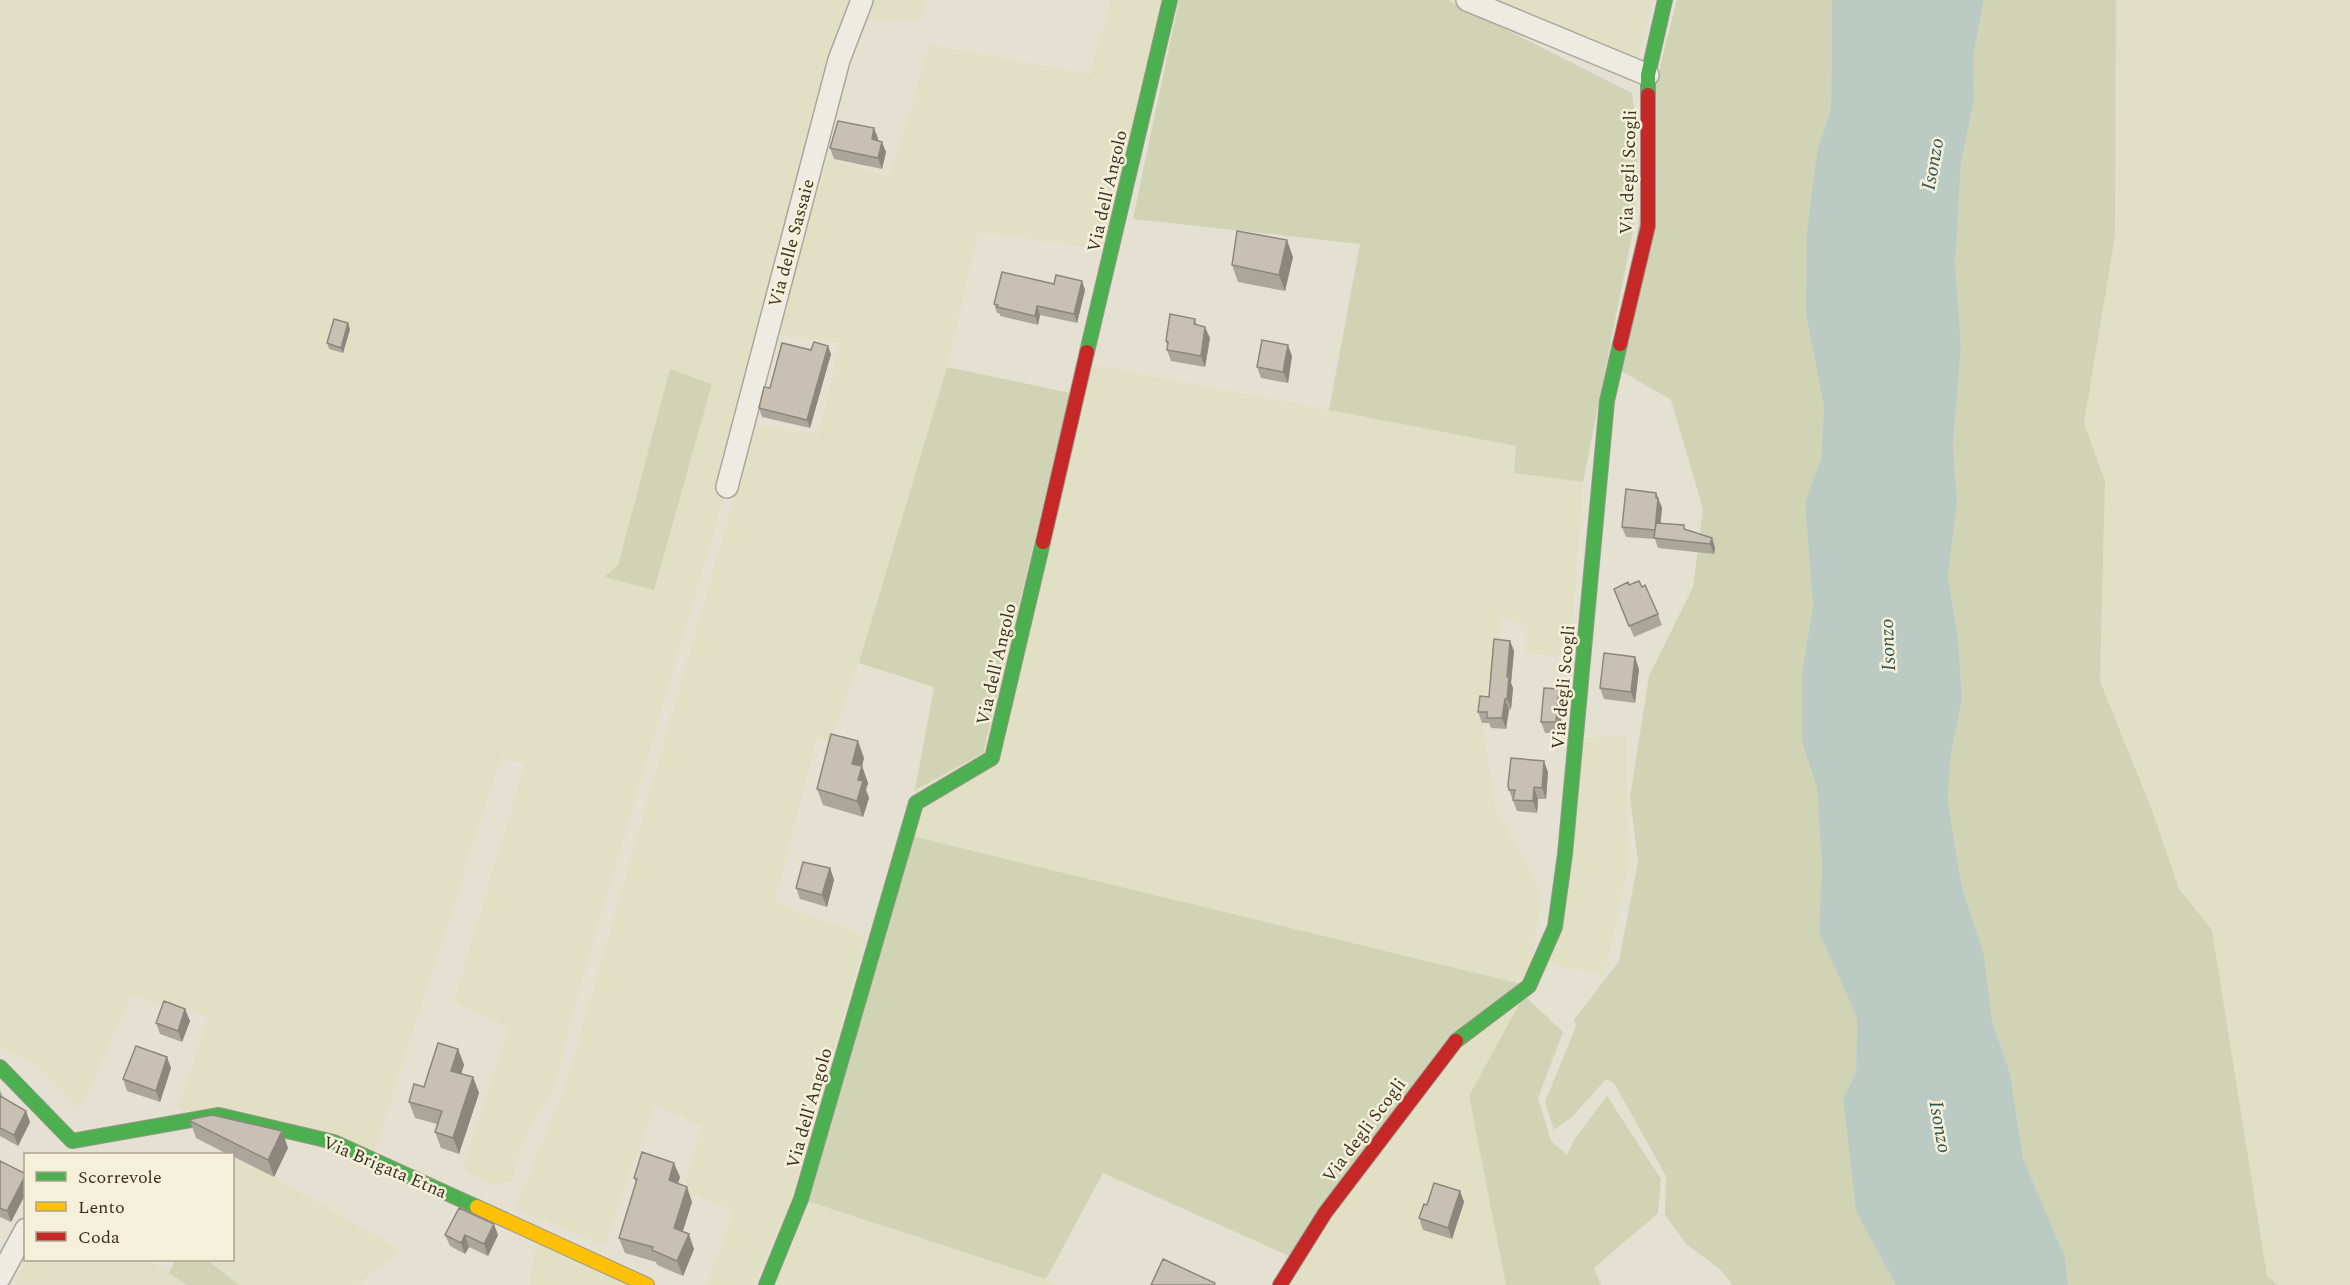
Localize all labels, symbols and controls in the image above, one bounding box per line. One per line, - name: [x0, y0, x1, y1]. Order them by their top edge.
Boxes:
- street label: Via degli Scogli: [1613, 109, 1644, 235]
- street label: Via dell'Angolo: [1080, 127, 1135, 255]
- water label: Isonzo: [1914, 136, 1952, 193]
- street label: Via delle Sassaie: [761, 176, 822, 310]
- street label: Via dell'Angolo: [969, 600, 1024, 728]
- water label: Isonzo: [1872, 618, 1904, 672]
- street label: Via degli Scogli: [1545, 624, 1582, 750]
- street label: Via dell'Angolo: [779, 1045, 840, 1172]
- street label: Via degli Scogli: [1316, 1072, 1413, 1188]
- water label: Isonzo: [1921, 1099, 1959, 1156]
- street label: Via Brigata Etna: [319, 1129, 451, 1206]
- legend: [24, 1153, 234, 1261]
- text: Scorrevole: [78, 1164, 162, 1191]
- text: Lento: [78, 1194, 125, 1221]
- text: Coda: [78, 1224, 120, 1251]

